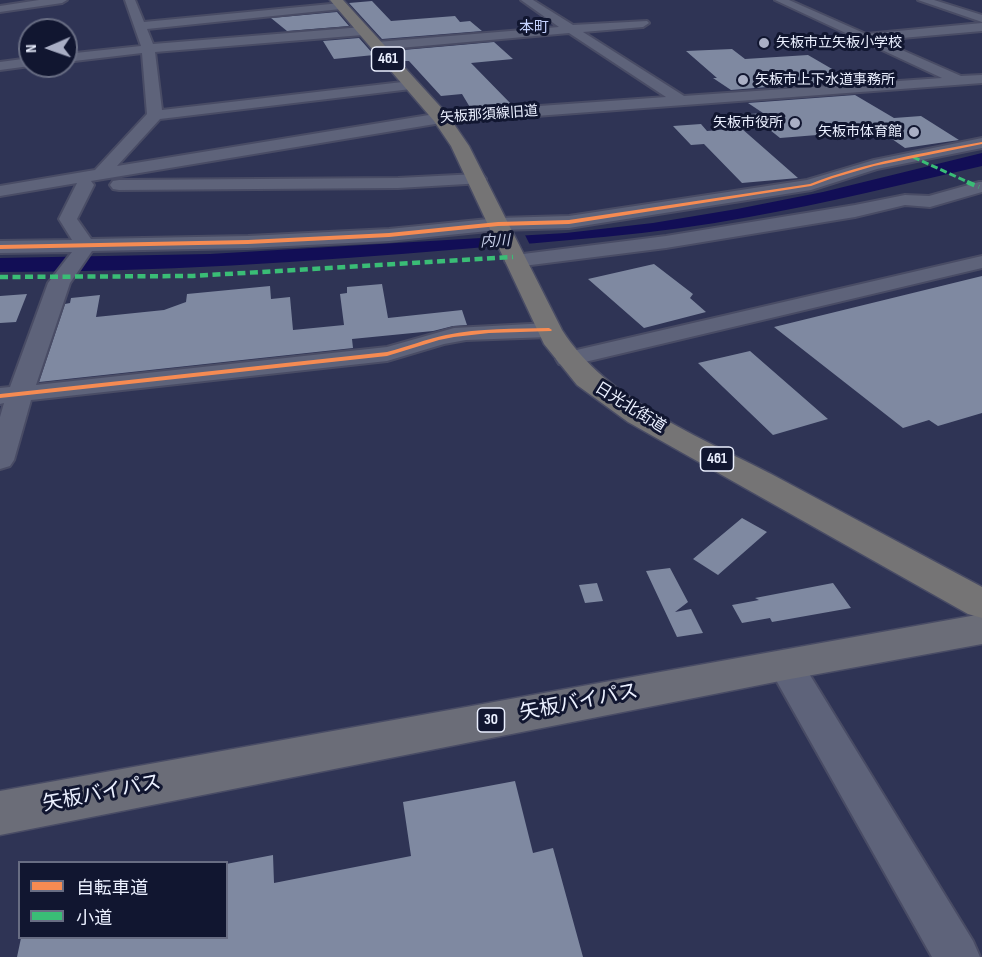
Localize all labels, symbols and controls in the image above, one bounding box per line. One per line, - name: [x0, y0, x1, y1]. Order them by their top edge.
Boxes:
- north arrow: [18, 18, 78, 78]
- district label: 本町: [519, 19, 549, 37]
- place label: 矢板市立矢板小学校: [776, 35, 902, 51]
- marker: 矢板市立矢板小学校: [757, 36, 771, 50]
- text: N: [22, 44, 41, 53]
- road number: 461: [372, 47, 404, 71]
- place label: 矢板市上下水道事務所: [755, 72, 895, 88]
- marker: 矢板市上下水道事務所: [736, 73, 750, 87]
- street label: 矢板那須線旧道: [440, 103, 538, 127]
- place label: 矢板市役所: [713, 115, 783, 131]
- marker: 矢板市役所: [788, 116, 802, 130]
- place label: 矢板市体育館: [818, 124, 902, 140]
- marker: 矢板市体育館: [907, 125, 921, 139]
- water label: 内川: [480, 232, 510, 252]
- street label: 日光北街道: [591, 379, 669, 437]
- road number: 461: [700, 447, 734, 471]
- street label: 矢板バイパス: [518, 680, 640, 726]
- road number: 30: [478, 708, 504, 732]
- street label: 矢板バイパス: [41, 771, 163, 817]
- legend: [18, 861, 228, 939]
- text: 自転車道: [76, 878, 148, 899]
- text: 小道: [76, 908, 112, 929]

